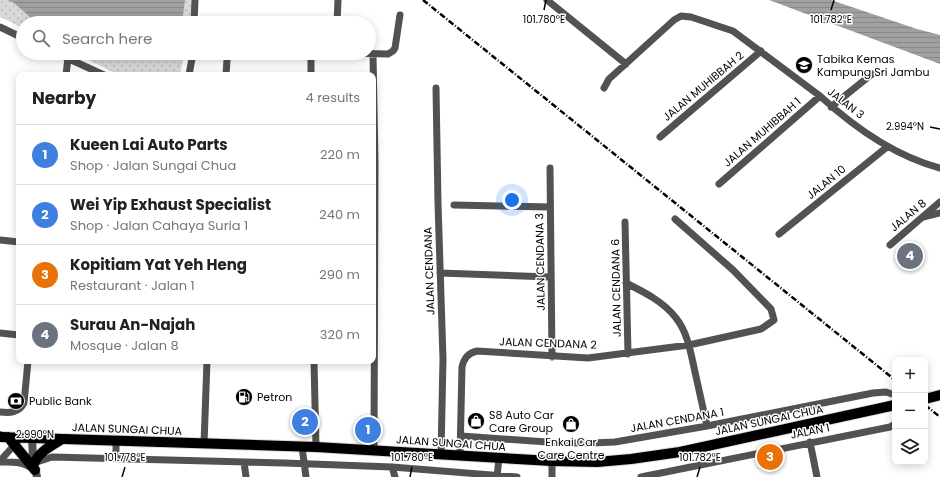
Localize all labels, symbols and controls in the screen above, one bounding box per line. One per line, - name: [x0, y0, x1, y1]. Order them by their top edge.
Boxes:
- text: 101.780°E: [523, 12, 565, 27]
- text: 101.782°E: [810, 12, 852, 27]
- search box: [16, 16, 376, 60]
- icon: search: [30, 27, 52, 49]
- text: Search here: [62, 28, 152, 49]
- street label: JALAN MUHIBBAH 2: [659, 47, 747, 125]
- place label: Tabika Kemas Kampung Sri Jambu: [817, 51, 930, 80]
- school or university icon: Tabika Kemas Kampung Sri Jambu: [794, 55, 814, 75]
- street label: JALAN 3: [824, 84, 868, 122]
- text: Nearby: [32, 86, 96, 110]
- text: 4 results: [306, 88, 360, 107]
- street label: JALAN MUHIBBAH 1: [720, 94, 804, 170]
- text: 2.994°N: [886, 119, 924, 134]
- text: Kueen Lai Auto Parts: [70, 134, 228, 155]
- text: 1: [43, 145, 47, 164]
- text: 220 m: [320, 145, 360, 164]
- text: Shop · Jalan Sungai Chua: [70, 156, 236, 175]
- street label: JALAN 10: [803, 161, 849, 203]
- your location: [502, 190, 522, 210]
- text: Wei Yip Exhaust Specialist: [70, 194, 271, 215]
- street label: JALAN 8: [886, 195, 930, 235]
- text: 2: [41, 205, 49, 224]
- text: 240 m: [319, 205, 360, 224]
- street label: JALAN CENDANA 3: [531, 213, 549, 311]
- text: Shop · Jalan Cahaya Suria 1: [70, 216, 248, 235]
- street label: JALAN CENDANA: [419, 226, 439, 315]
- street label: JALAN CENDANA 6: [607, 239, 625, 337]
- pin: 4: [897, 241, 923, 271]
- text: Kopitiam Yat Yeh Heng: [70, 254, 247, 275]
- text: 3: [41, 265, 49, 284]
- text: 290 m: [319, 265, 360, 284]
- text: Restaurant · Jalan 1: [70, 276, 195, 295]
- text: Surau An-Najah: [70, 314, 195, 335]
- text: 4: [41, 325, 49, 344]
- text: 320 m: [320, 325, 360, 344]
- street label: JALAN CENDANA 2: [499, 333, 597, 353]
- text: Mosque · Jalan 8: [70, 336, 179, 355]
- map controls: [892, 357, 928, 465]
- button: +: [892, 357, 928, 393]
- fuel station icon: Petron: [234, 387, 254, 407]
- place label: Petron: [257, 389, 292, 405]
- bank icon: Public Bank: [6, 391, 26, 411]
- place label: Public Bank: [29, 393, 92, 409]
- button: −: [892, 393, 928, 429]
- street label: JALAN SUNGAI CHUA: [713, 401, 825, 439]
- street label: JALAN CENDANA 1: [629, 404, 725, 436]
- pin: 2: [292, 407, 318, 437]
- place label: S8 Auto Car Care Group: [489, 407, 554, 436]
- shop icon: S8 Auto Car Care Group: [466, 411, 486, 431]
- shop icon: Enkai Car Care Centre: [561, 414, 581, 434]
- pin: 1: [355, 415, 381, 445]
- street label: JALAN SUNGAI CHUA: [72, 419, 183, 439]
- street label: JALAN 1: [789, 419, 831, 443]
- text: 2.990°N: [16, 427, 54, 442]
- button: layers: [892, 429, 928, 465]
- street label: JALAN SUNGAI CHUA: [395, 431, 507, 455]
- place label: Enkai Car Care Centre: [537, 434, 605, 463]
- pin: 3: [757, 442, 783, 472]
- text: 101.778°E: [104, 450, 146, 465]
- text: 101.780°E: [391, 450, 433, 465]
- text: 101.782°E: [679, 450, 721, 465]

